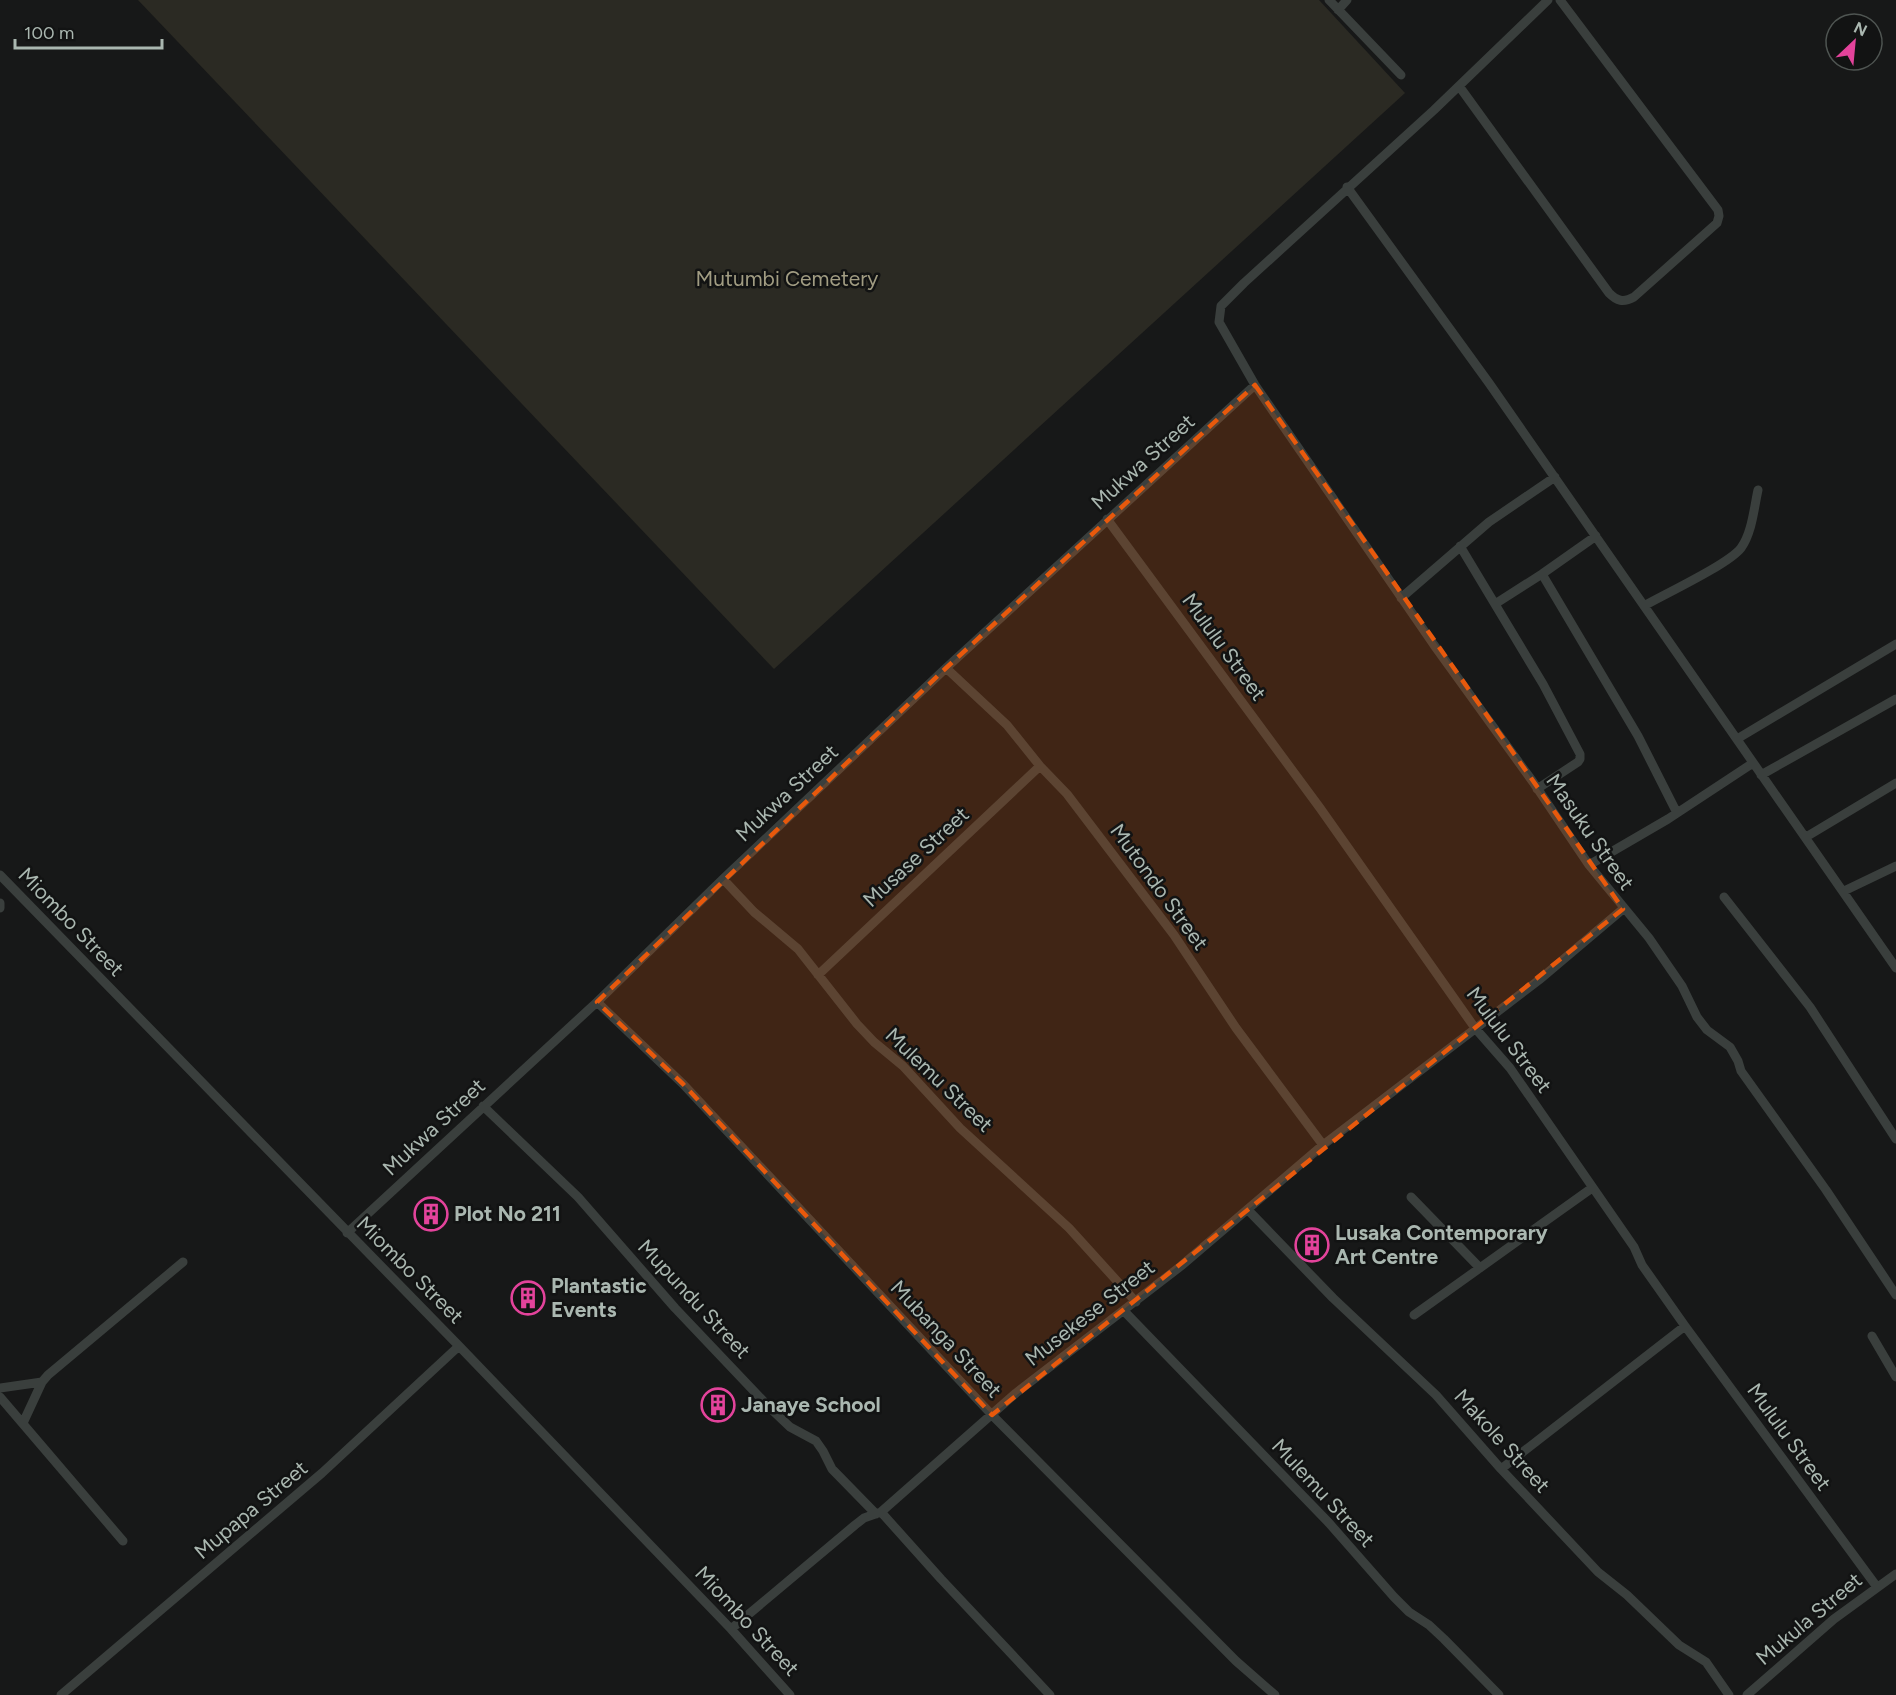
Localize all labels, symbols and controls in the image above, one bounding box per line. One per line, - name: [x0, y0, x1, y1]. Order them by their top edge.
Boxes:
- scale bar: [15, 12, 162, 50]
- north arrow: [1824, 12, 1884, 72]
- text: N: [1851, 18, 1870, 40]
- text: 100 m: [24, 22, 74, 44]
- park label: Mutumbi Cemetery: [696, 266, 878, 291]
- street label: Mukwa Street: [1086, 409, 1200, 515]
- street label: Mululu Street: [1177, 588, 1272, 705]
- street label: Mukwa Street: [730, 739, 843, 846]
- street label: Masuku Street: [1541, 769, 1640, 895]
- street label: Musase Street: [858, 801, 974, 912]
- street label: Mutondo Street: [1105, 819, 1214, 955]
- street label: Miombo Street: [13, 862, 129, 981]
- street label: Mululu Street: [1461, 982, 1557, 1098]
- street label: Mulemu Street: [881, 1022, 998, 1137]
- street label: Mukwa Street: [377, 1073, 490, 1180]
- building icon: Plot No 211: [413, 1196, 449, 1232]
- place label: Plot No 211: [454, 1201, 561, 1226]
- street label: Miombo Street: [352, 1211, 469, 1328]
- place label: Lusaka Contemporary Art Centre: [1335, 1220, 1549, 1269]
- building icon: Lusaka Contemporary Art Centre: [1294, 1227, 1330, 1263]
- street label: Mupundu Street: [633, 1234, 756, 1363]
- street label: Musekese Street: [1020, 1254, 1159, 1371]
- place label: Plantastic Events: [551, 1273, 647, 1322]
- street label: Mubanga Street: [886, 1275, 1007, 1403]
- building icon: Plantastic Events: [510, 1280, 546, 1316]
- street label: Mululu Street: [1742, 1378, 1837, 1495]
- street label: Makole Street: [1449, 1384, 1555, 1498]
- building icon: Janaye School: [700, 1387, 736, 1423]
- place label: Janaye School: [741, 1392, 881, 1417]
- street label: Mulemu Street: [1267, 1433, 1380, 1552]
- street label: Mupapa Street: [189, 1455, 312, 1564]
- street label: Miombo Street: [690, 1561, 805, 1681]
- street label: Mukula Street: [1751, 1567, 1867, 1670]

